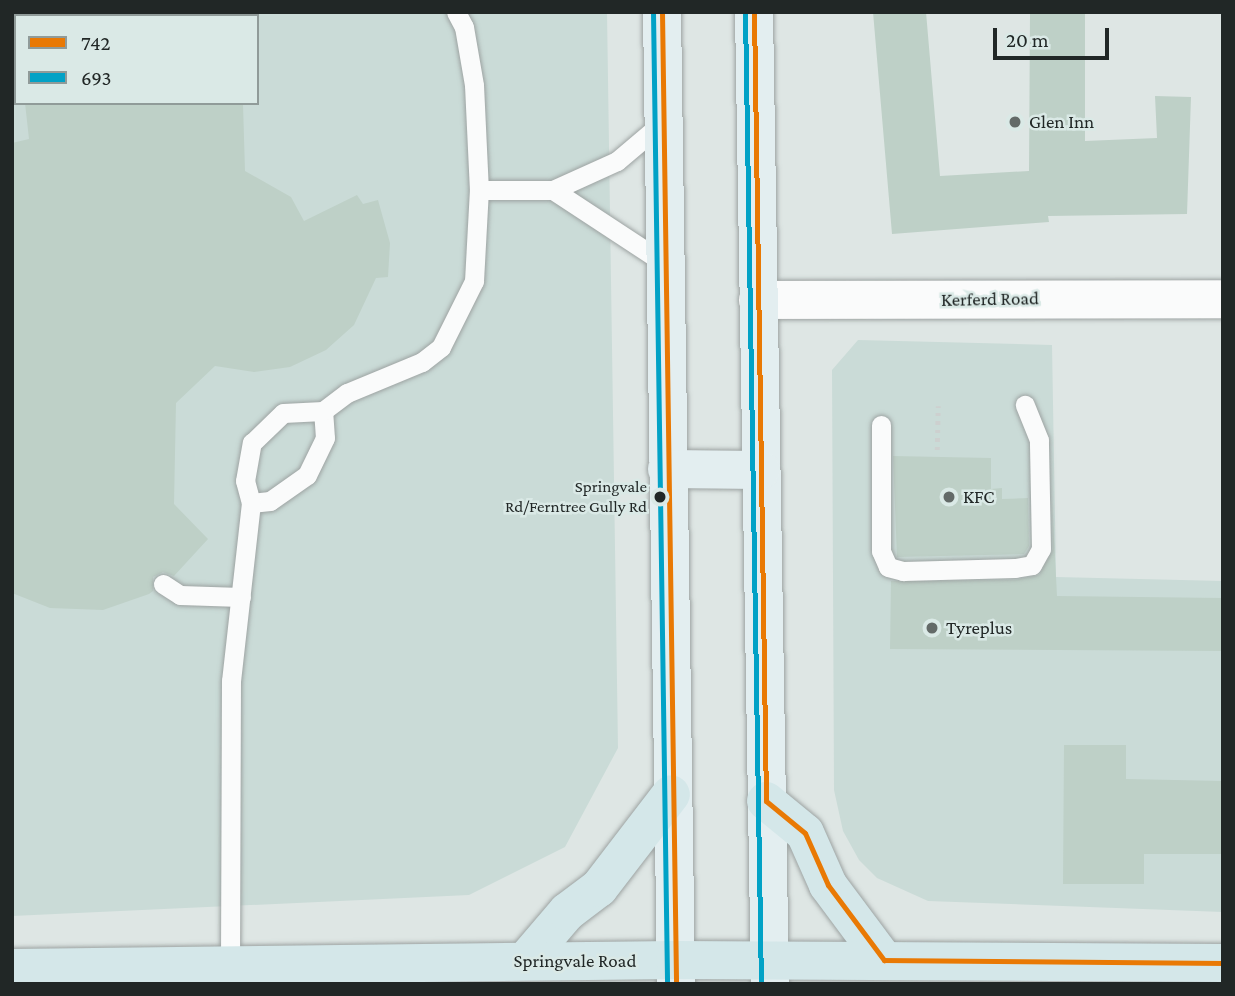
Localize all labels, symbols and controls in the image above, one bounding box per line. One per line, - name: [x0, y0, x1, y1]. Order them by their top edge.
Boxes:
- legend: [14, 14, 259, 105]
- scale bar: [997, 14, 1112, 58]
- text: 20 m: [1006, 28, 1049, 52]
- text: 742: [81, 31, 111, 55]
- text: 693: [81, 66, 111, 90]
- place label: Glen Inn: [1029, 111, 1094, 133]
- marker: Glen Inn: [1007, 114, 1023, 130]
- street label: Kerferd Road: [941, 287, 1039, 311]
- place label: Springvale Rd/Ferntree Gully Rd: [505, 477, 647, 517]
- place label: KFC: [963, 486, 994, 508]
- marker: KFC: [941, 489, 957, 505]
- marker: Springvale Rd/Ferntree Gully Rd: [653, 490, 667, 504]
- place label: Tyreplus: [946, 617, 1012, 639]
- marker: Tyreplus: [924, 620, 940, 636]
- street label: Springvale Road: [514, 950, 636, 972]

